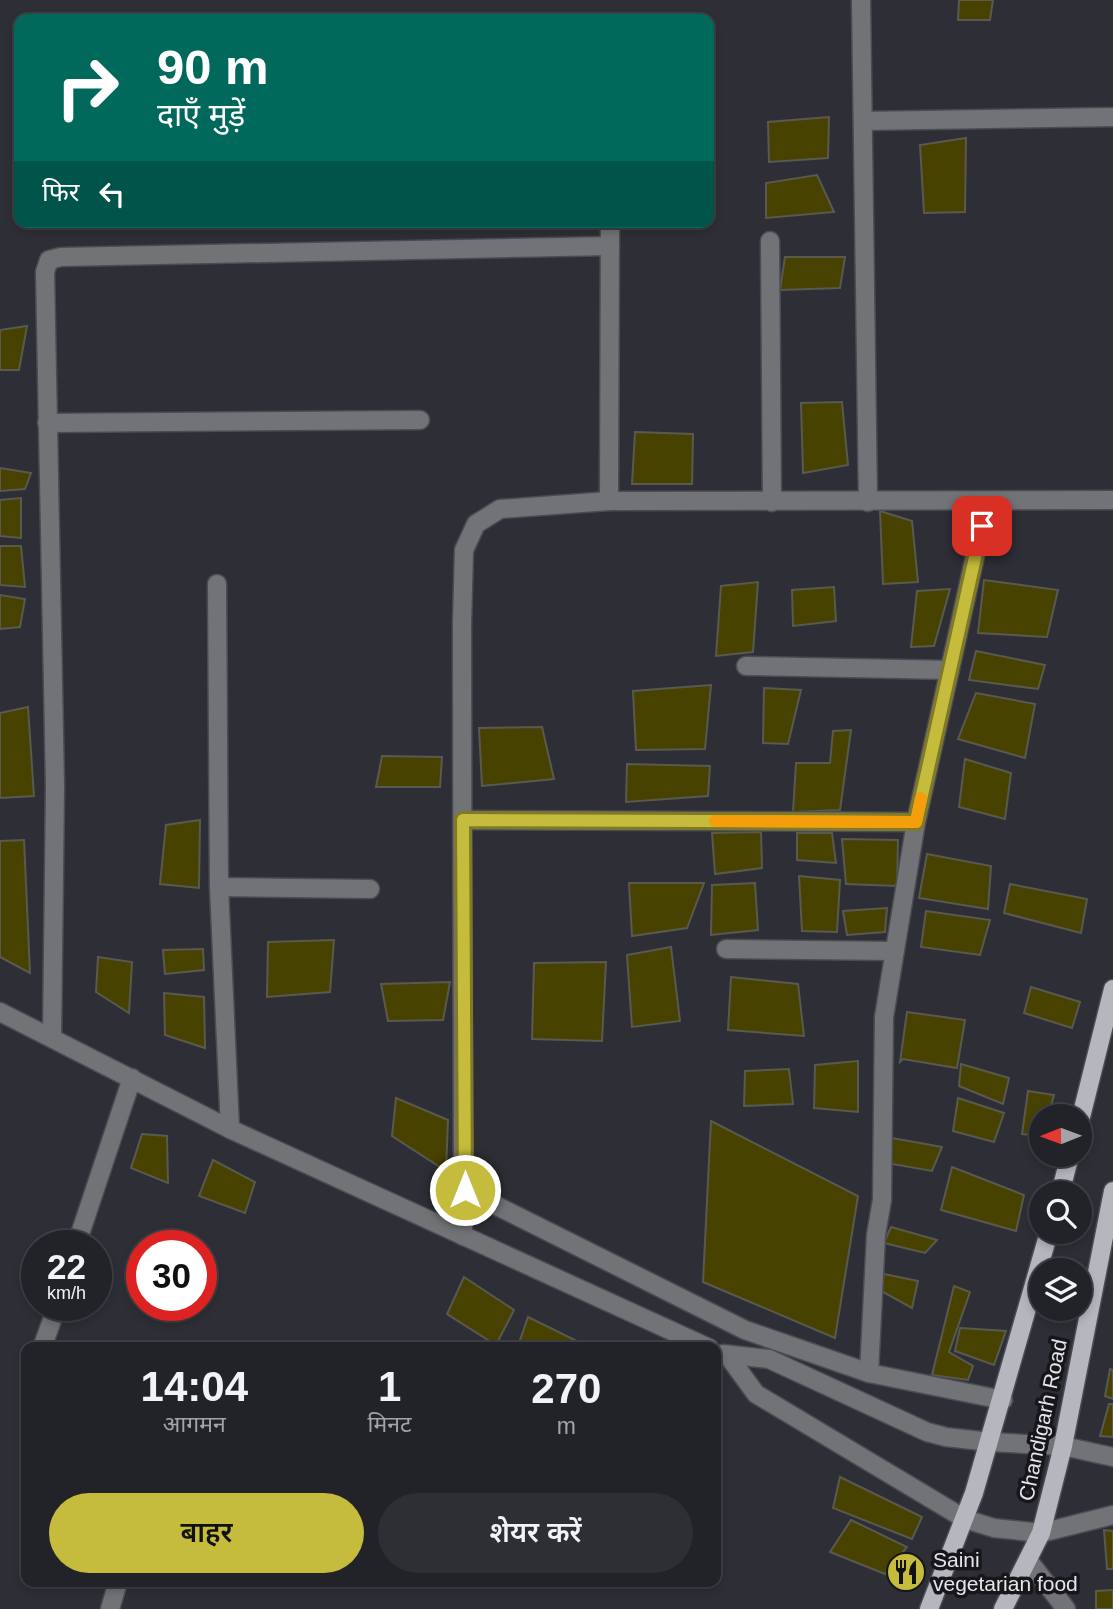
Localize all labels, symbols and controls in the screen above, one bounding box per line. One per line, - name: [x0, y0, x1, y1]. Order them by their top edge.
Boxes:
- text: 90 m: [157, 40, 269, 94]
- icon: right: [42, 42, 133, 133]
- text: दाएँ मुड़ें: [157, 97, 245, 133]
- icon: left: [93, 175, 131, 213]
- text: फिर: [42, 177, 79, 207]
- pin: [952, 496, 1012, 556]
- icon: arrive: [963, 507, 1001, 545]
- north arrow: [1029, 1104, 1092, 1167]
- map controls: [1029, 1104, 1092, 1321]
- position arrow: [428, 1153, 502, 1227]
- button: search: [1029, 1181, 1092, 1244]
- speed limit sign: 30: [126, 1230, 217, 1321]
- text: 22: [47, 1247, 86, 1286]
- button: layers: [1029, 1258, 1092, 1321]
- text: km/h: [47, 1283, 86, 1303]
- street label: Chandigarh Road: [1014, 1337, 1071, 1503]
- text: 14:04: [141, 1363, 248, 1410]
- text: 1: [378, 1363, 401, 1410]
- text: 270: [531, 1365, 601, 1412]
- text: आगमन: [163, 1411, 226, 1437]
- text: मिनट: [368, 1411, 412, 1437]
- text: m: [557, 1413, 576, 1439]
- button: बाहर: [49, 1493, 364, 1573]
- button: शेयर करें: [378, 1493, 693, 1573]
- place label: Saini vegetarian food: [933, 1548, 1078, 1595]
- restaurant icon: Saini vegetarian food: [885, 1551, 927, 1593]

